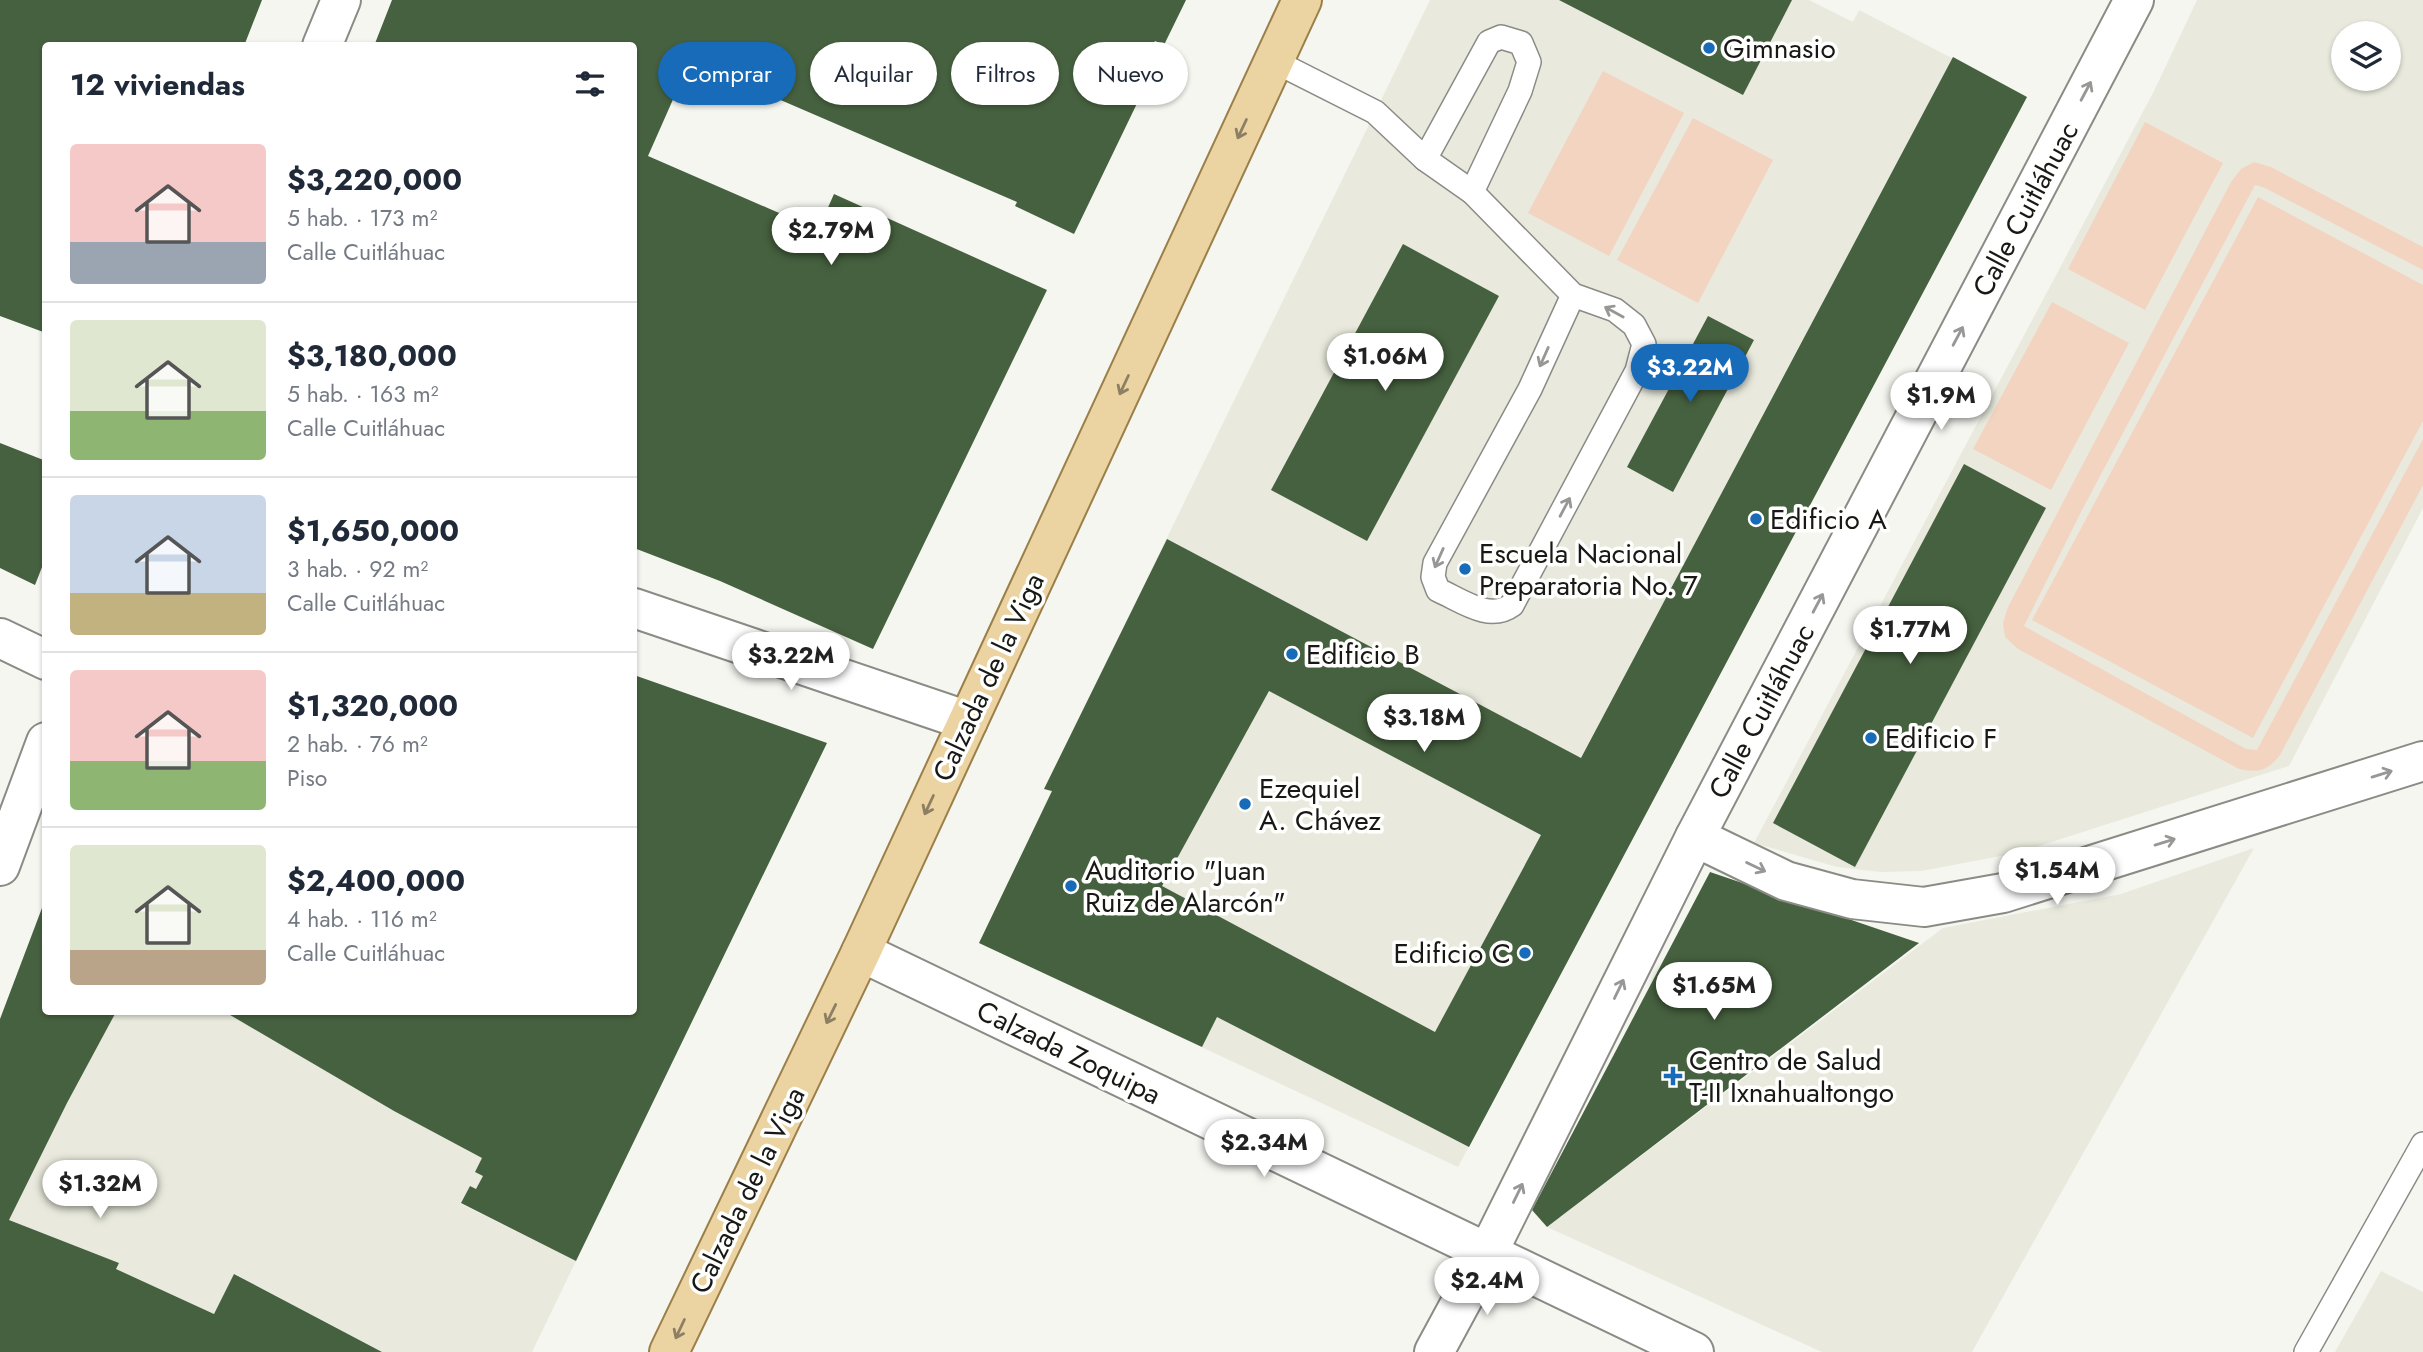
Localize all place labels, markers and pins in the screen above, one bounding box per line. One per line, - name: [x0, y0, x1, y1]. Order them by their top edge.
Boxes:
- place label: Gimnasio: [1723, 28, 1836, 69]
- marker: Gimnasio: [1701, 40, 1717, 56]
- pin: $2.79M: [774, 208, 888, 267]
- pin: $1.06M: [1328, 334, 1442, 393]
- pin: $3.22M: [1633, 344, 1747, 404]
- pin: $1.9M: [1892, 372, 1990, 432]
- place label: Edificio A: [1770, 499, 1887, 540]
- marker: Edificio A: [1748, 511, 1764, 527]
- place label: Escuela Nacional Preparatoria No. 7: [1479, 533, 1698, 606]
- marker: Escuela Nacional Preparatoria No. 7: [1457, 561, 1473, 577]
- pin: $1.77M: [1853, 606, 1967, 666]
- pin: $3.22M: [734, 632, 848, 692]
- place label: Edificio B: [1306, 634, 1420, 675]
- marker: Edificio B: [1284, 646, 1300, 662]
- pin: $3.18M: [1367, 694, 1481, 754]
- place label: Edificio F: [1885, 718, 1997, 759]
- marker: Edificio F: [1863, 730, 1879, 746]
- place label: Ezequiel A. Chávez: [1259, 768, 1381, 841]
- marker: Ezequiel A. Chávez: [1237, 796, 1253, 812]
- pin: $1.54M: [2000, 848, 2114, 907]
- place label: Auditorio "Juan Ruiz de Alarcón": [1085, 850, 1286, 923]
- marker: Auditorio "Juan Ruiz de Alarcón": [1063, 878, 1079, 894]
- place label: Edificio C: [1394, 933, 1511, 974]
- marker: Edificio C: [1517, 945, 1533, 961]
- pin: $1.65M: [1657, 962, 1771, 1022]
- place label: Centro de Salud T-II Ixnahualtongo: [1689, 1040, 1894, 1113]
- marker: Centro de Salud T-II Ixnahualtongo: [1663, 1066, 1683, 1086]
- pin: $2.34M: [1207, 1120, 1321, 1179]
- pin: $1.32M: [43, 1160, 157, 1220]
- pin: $2.4M: [1438, 1258, 1536, 1317]

